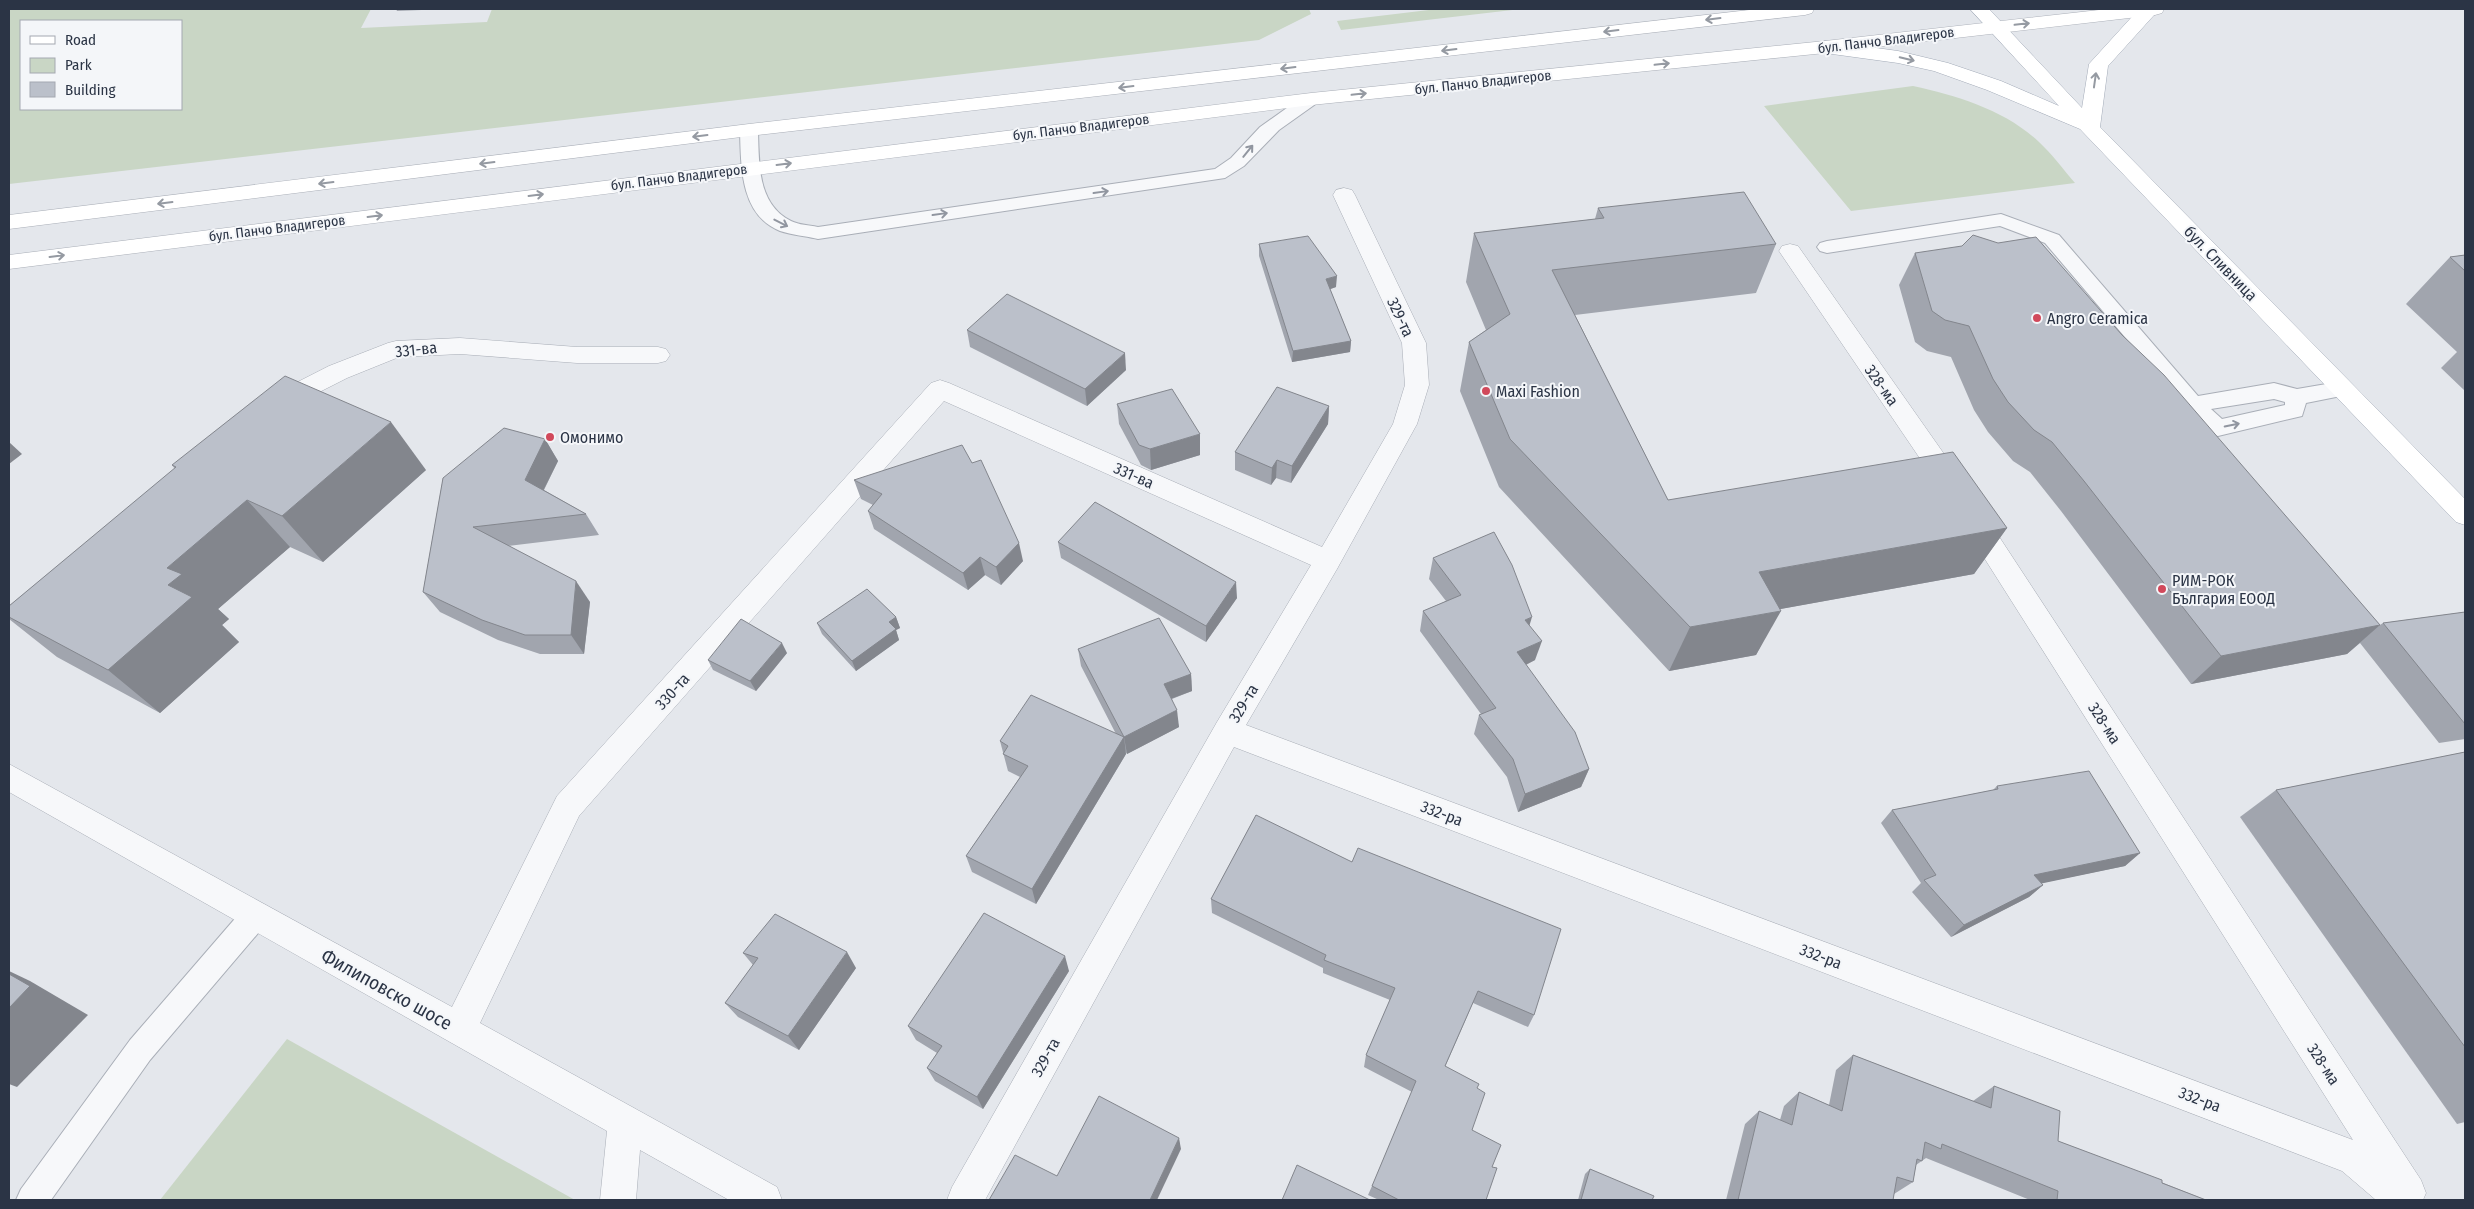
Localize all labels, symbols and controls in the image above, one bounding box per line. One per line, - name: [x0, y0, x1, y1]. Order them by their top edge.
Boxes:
- one-way arrow: [1705, 14, 1721, 24]
- one-way arrow: [2014, 19, 2030, 29]
- legend: [20, 20, 182, 110]
- street label: бул. Панчо Владигеров: [1817, 24, 1955, 57]
- one-way arrow: [1603, 26, 1619, 36]
- text: Road: [65, 31, 96, 49]
- one-way arrow: [1441, 45, 1457, 55]
- one-way arrow: [1899, 55, 1915, 64]
- text: Park: [65, 56, 92, 74]
- one-way arrow: [1654, 59, 1670, 69]
- one-way arrow: [1280, 63, 1296, 73]
- street label: бул. Панчо Владигеров: [1414, 67, 1552, 98]
- one-way arrow: [2090, 72, 2100, 88]
- text: Building: [65, 81, 116, 99]
- one-way arrow: [1119, 82, 1135, 92]
- one-way arrow: [1351, 89, 1367, 99]
- street label: бул. Панчо Владигеров: [1012, 111, 1150, 144]
- one-way arrow: [693, 131, 709, 141]
- one-way arrow: [1243, 145, 1254, 158]
- one-way arrow: [479, 158, 495, 168]
- one-way arrow: [775, 159, 791, 169]
- street label: бул. Панчо Владигеров: [610, 161, 748, 194]
- one-way arrow: [318, 178, 334, 188]
- one-way arrow: [1093, 186, 1109, 196]
- one-way arrow: [527, 190, 543, 200]
- one-way arrow: [157, 198, 173, 208]
- one-way arrow: [932, 209, 948, 219]
- one-way arrow: [366, 211, 382, 221]
- street label: бул. Панчо Владигеров: [208, 212, 346, 245]
- one-way arrow: [773, 219, 788, 228]
- street label: бул. Сливница: [2180, 222, 2261, 305]
- one-way arrow: [49, 251, 65, 261]
- street label: 329-та: [1383, 295, 1418, 340]
- place label: Angro Ceramica: [2047, 309, 2148, 328]
- marker: Angro Ceramica: [2031, 312, 2043, 324]
- street label: 331-ва: [394, 338, 438, 361]
- street label: 328-ма: [1861, 361, 1903, 410]
- place label: Maxi Fashion: [1496, 382, 1580, 401]
- marker: Maxi Fashion: [1480, 385, 1492, 397]
- one-way arrow: [2223, 420, 2239, 429]
- place label: Омонимо: [560, 428, 623, 447]
- marker: Омонимо: [544, 431, 556, 443]
- street label: 331-ва: [1111, 458, 1157, 493]
- place label: РИМ-РОК България ЕООД: [2172, 571, 2275, 608]
- marker: РИМ-РОК България ЕООД: [2156, 583, 2168, 595]
- street label: 330-та: [651, 669, 694, 713]
- street label: 329-та: [1225, 681, 1262, 726]
- street label: 328-ма: [2084, 699, 2125, 748]
- street label: 332-ра: [1418, 797, 1466, 830]
- street label: 332-ра: [1797, 940, 1845, 973]
- street label: Филиповско шосе: [317, 944, 456, 1035]
- street label: 329-та: [1027, 1034, 1064, 1080]
- street label: 328-ма: [2303, 1040, 2344, 1089]
- street label: 332-ра: [2176, 1083, 2224, 1116]

